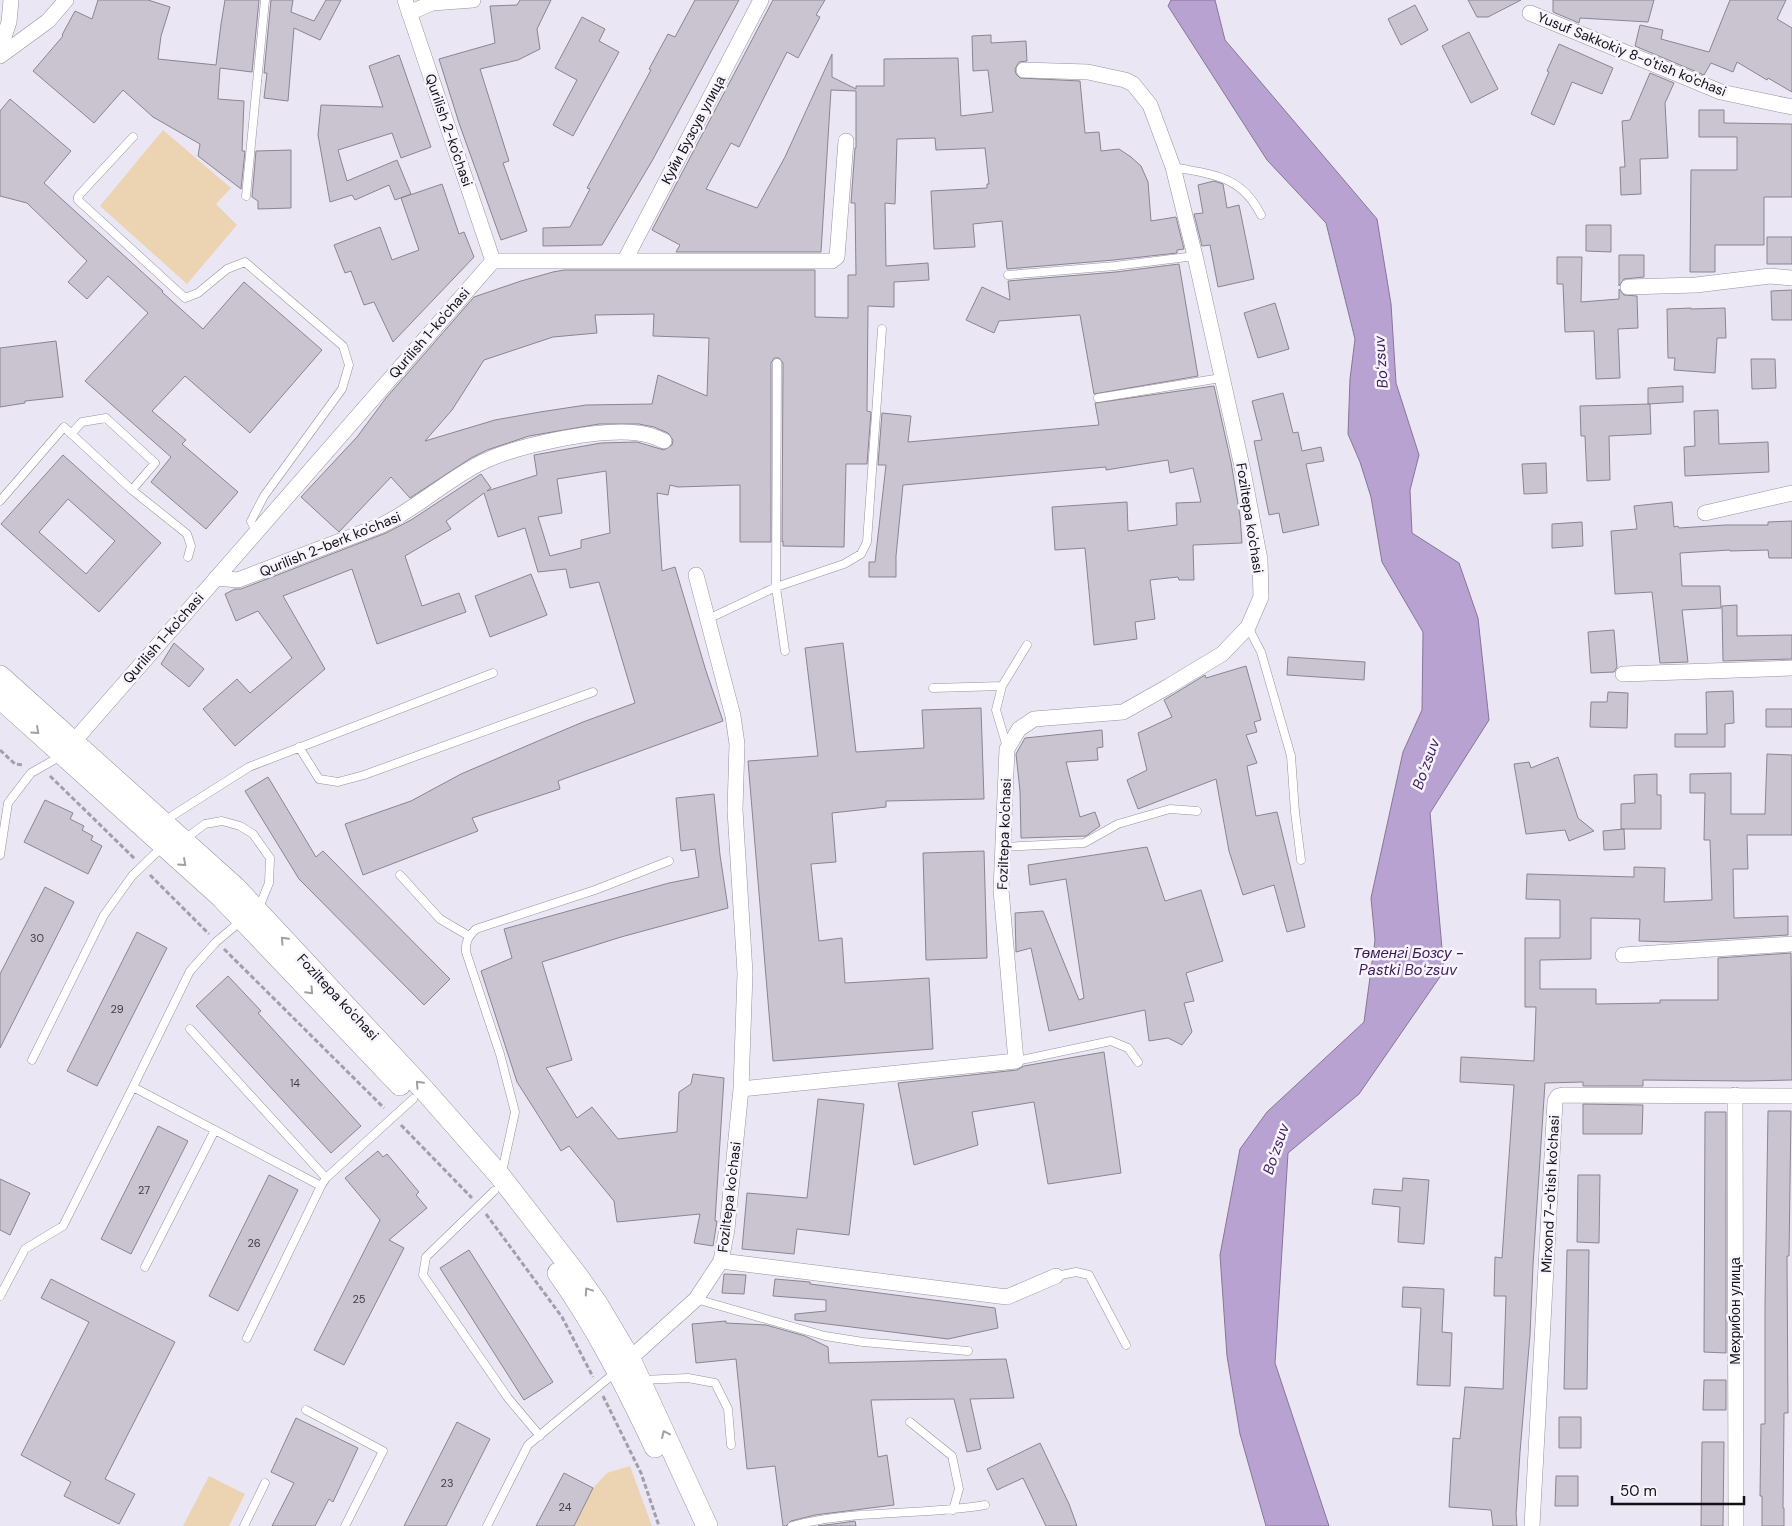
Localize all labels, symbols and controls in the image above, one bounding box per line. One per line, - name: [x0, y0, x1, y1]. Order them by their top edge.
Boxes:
- street label: Yusuf Sakkokiy 8-o'tish ko'chasi: [1535, 8, 1729, 100]
- street label: Qurilish 2-ko'chasi: [421, 71, 477, 189]
- street label: Куйи Бузсув улица: [657, 72, 729, 187]
- street label: Qurilish 1-ko'chasi: [385, 284, 473, 382]
- water label: Boʻzsuv: [1369, 334, 1393, 389]
- street label: Foziltepa ko'chasi: [1232, 461, 1268, 575]
- street label: Qurilish 2-berk ko'chasi: [257, 507, 403, 581]
- street label: Qurilish 1-ko'chasi: [119, 589, 207, 687]
- one-way arrow: [31, 725, 40, 734]
- water label: Boʻzsuv: [1408, 735, 1445, 792]
- street label: Foziltepa ko'chasi: [993, 778, 1015, 890]
- one-way arrow: [178, 857, 187, 866]
- house number: 30: [30, 931, 44, 945]
- one-way arrow: [281, 937, 290, 946]
- water label: Төменгі Бозсу - Pastki Boʻzsuv: [1353, 943, 1464, 980]
- street label: Foziltepa ko'chasi: [293, 950, 383, 1044]
- one-way arrow: [304, 985, 313, 994]
- house number: 29: [110, 1002, 124, 1016]
- house number: 14: [290, 1076, 300, 1090]
- one-way arrow: [416, 1081, 425, 1090]
- street label: Mirxond 7-o'tish ko'chasi: [1537, 1115, 1563, 1273]
- water label: Boʻzsuv: [1258, 1120, 1294, 1177]
- street label: Foziltepa ko'chasi: [713, 1140, 745, 1254]
- house number: 27: [138, 1183, 150, 1197]
- house number: 26: [247, 1236, 261, 1250]
- street label: Мехрибон улица: [1726, 1257, 1744, 1365]
- one-way arrow: [585, 1287, 595, 1296]
- house number: 25: [352, 1292, 366, 1306]
- one-way arrow: [661, 1430, 672, 1439]
- scale bar: [1612, 1474, 1744, 1506]
- house number: 23: [441, 1476, 453, 1490]
- text: 50 m: [1620, 1481, 1657, 1501]
- house number: 24: [559, 1500, 572, 1514]

